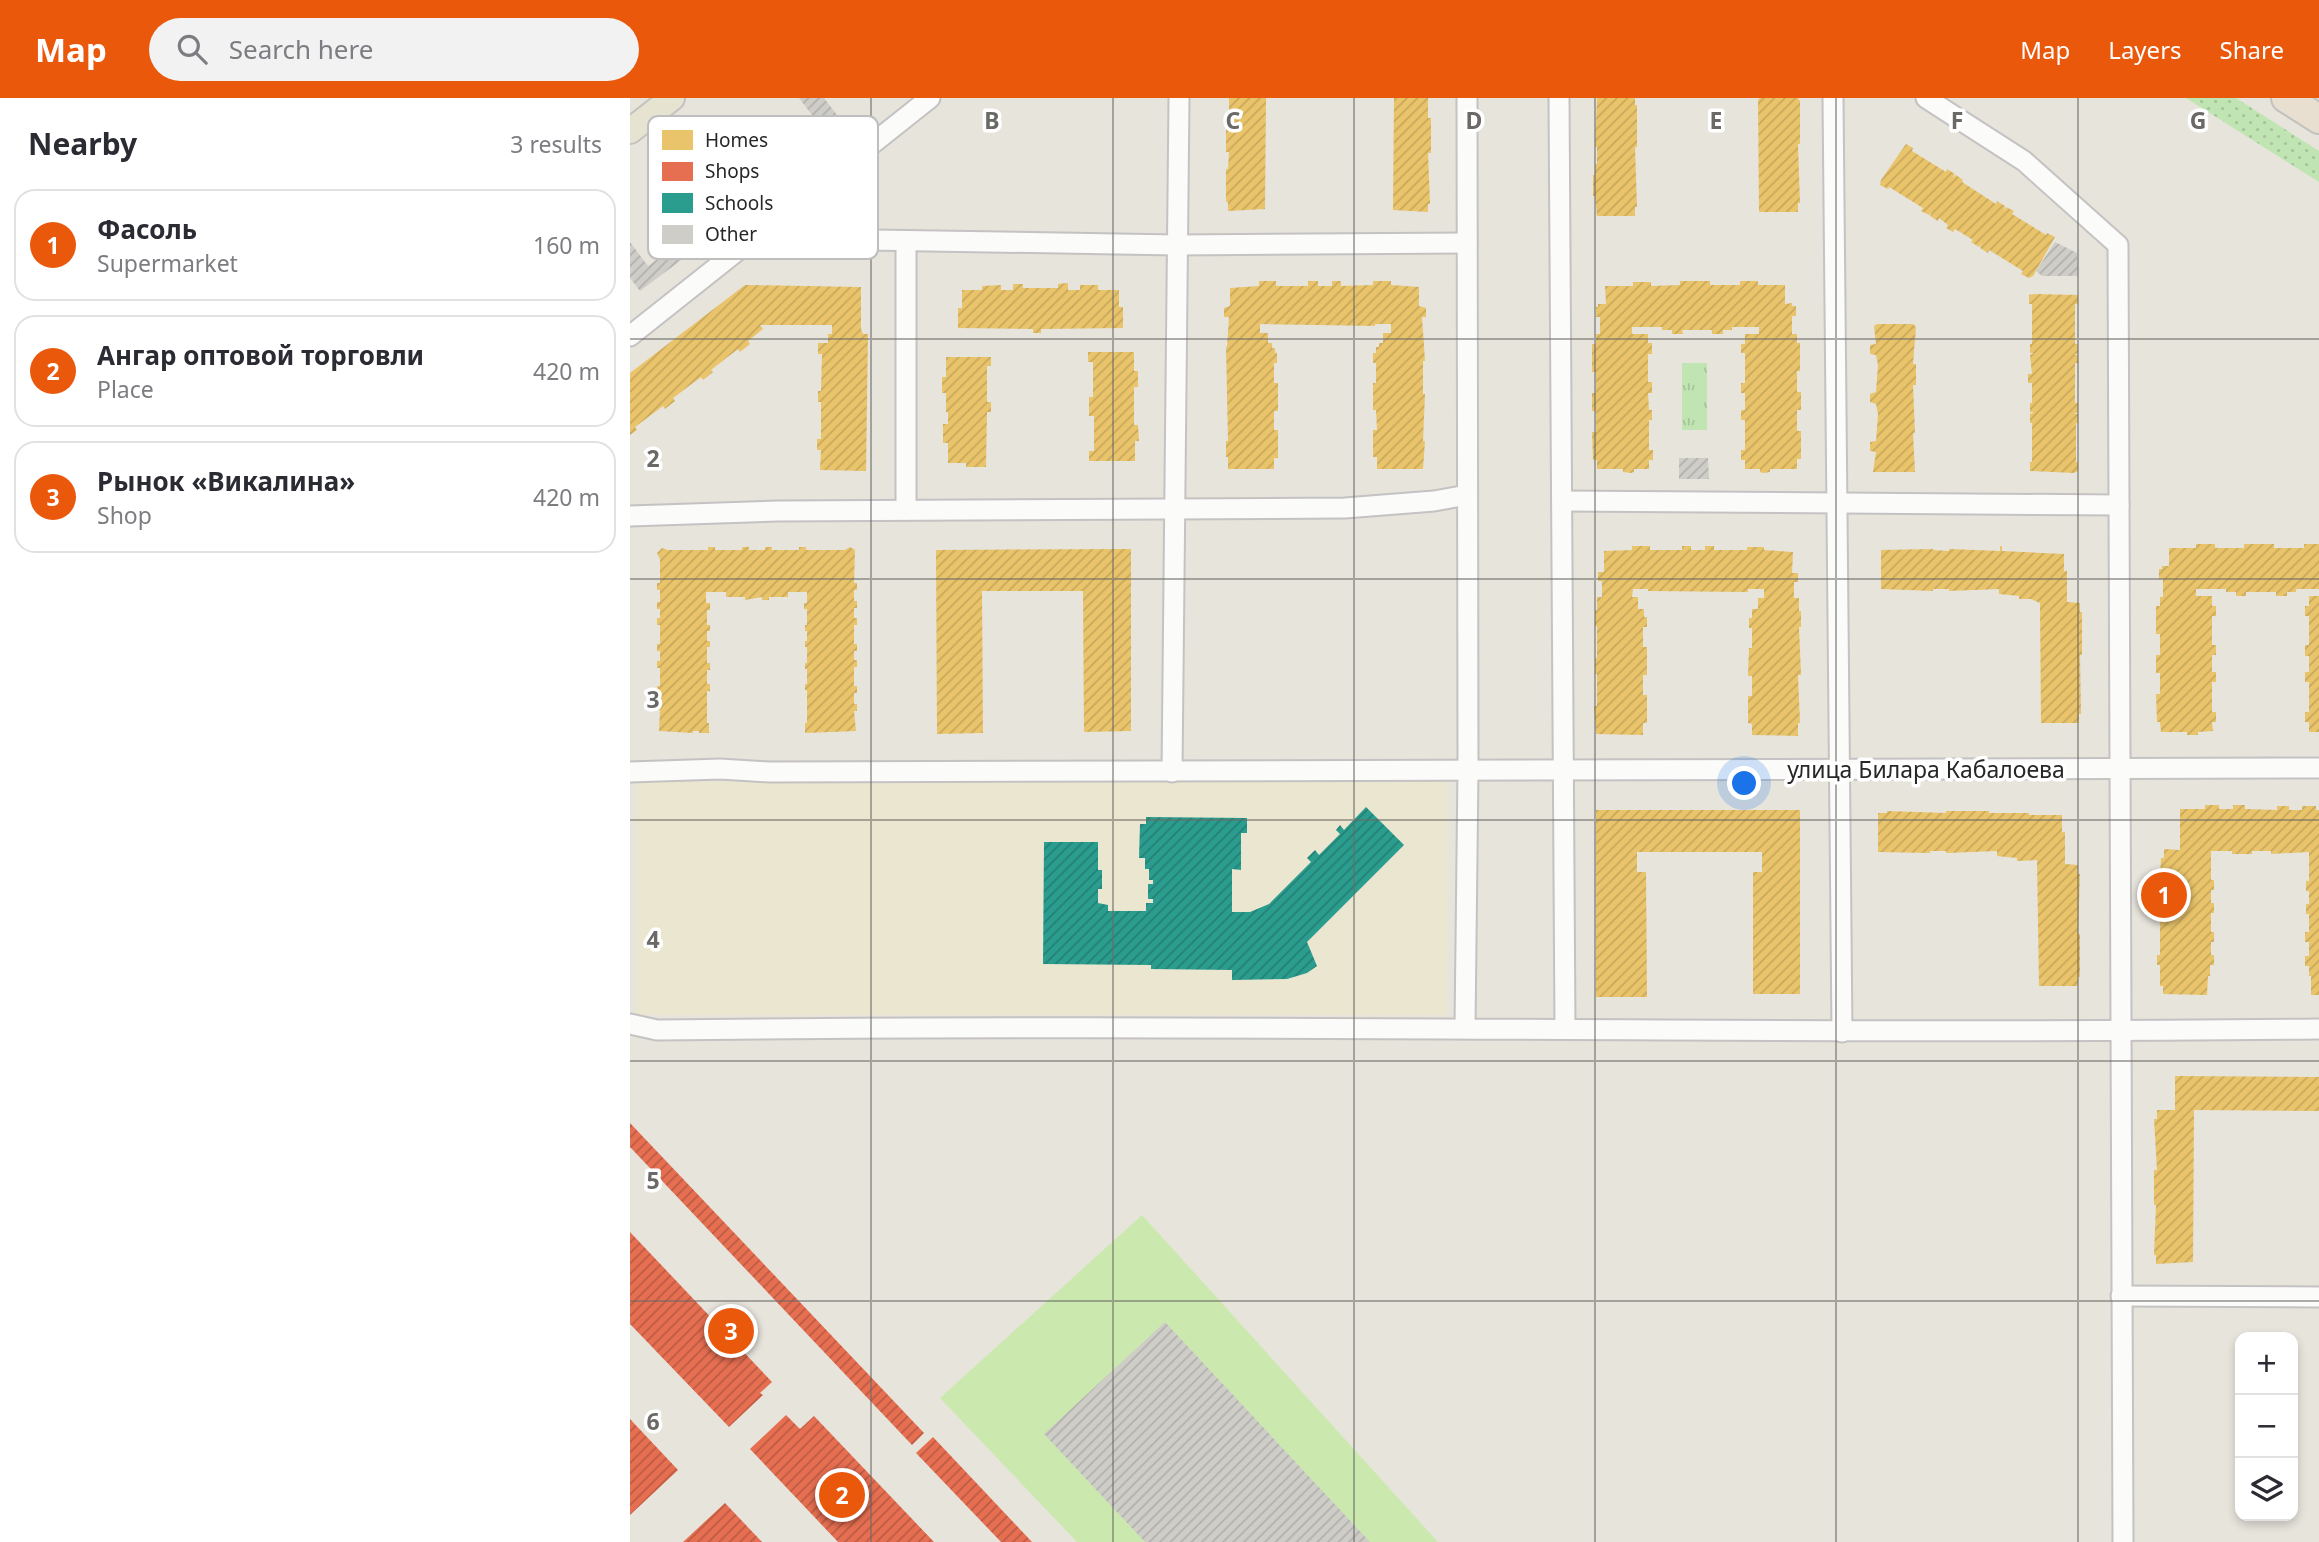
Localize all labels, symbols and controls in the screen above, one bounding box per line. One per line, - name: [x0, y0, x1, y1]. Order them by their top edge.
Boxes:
- search box: [149, 18, 639, 81]
- text: Map: [35, 27, 107, 72]
- icon: search: [173, 30, 211, 68]
- text: Search here: [229, 31, 373, 67]
- text: Map: [2020, 33, 2070, 66]
- text: Layers: [2108, 33, 2182, 66]
- text: Share: [2220, 33, 2284, 66]
- text: B: [984, 104, 1000, 136]
- text: C: [1226, 104, 1241, 136]
- text: D: [1466, 104, 1482, 136]
- text: E: [1710, 104, 1722, 136]
- text: F: [1951, 104, 1963, 136]
- text: G: [2190, 104, 2206, 136]
- legend: [648, 116, 878, 259]
- text: Nearby: [28, 123, 137, 164]
- text: Homes: [705, 127, 768, 153]
- text: 3 results: [510, 128, 602, 160]
- text: Shops: [705, 158, 759, 184]
- text: Schools: [705, 190, 773, 216]
- text: Фасоль: [97, 211, 197, 247]
- text: Other: [705, 221, 757, 247]
- text: 1: [46, 229, 60, 261]
- text: 160 m: [533, 229, 600, 261]
- text: Supermarket: [97, 247, 238, 279]
- text: Ангар оптовой торговли: [97, 337, 424, 373]
- text: 2: [46, 355, 60, 387]
- text: 420 m: [533, 355, 600, 387]
- text: Place: [97, 373, 154, 405]
- text: 2: [646, 442, 660, 474]
- text: Рынок «Викалина»: [97, 463, 355, 499]
- text: 3: [46, 481, 60, 513]
- text: 420 m: [533, 481, 600, 513]
- text: Shop: [97, 499, 152, 531]
- text: 3: [646, 683, 660, 715]
- street label: улица Билара Кабалоева: [1787, 753, 2065, 785]
- your location: [1727, 766, 1761, 800]
- pin: 1: [2141, 869, 2187, 921]
- text: 4: [646, 923, 660, 955]
- text: 5: [646, 1164, 660, 1196]
- pin: 3: [708, 1305, 754, 1357]
- map controls: [2235, 1332, 2298, 1521]
- button: +: [2235, 1332, 2298, 1395]
- button: −: [2235, 1395, 2298, 1458]
- text: 6: [646, 1405, 660, 1437]
- button: layers: [2235, 1458, 2298, 1521]
- pin: 2: [819, 1469, 865, 1521]

